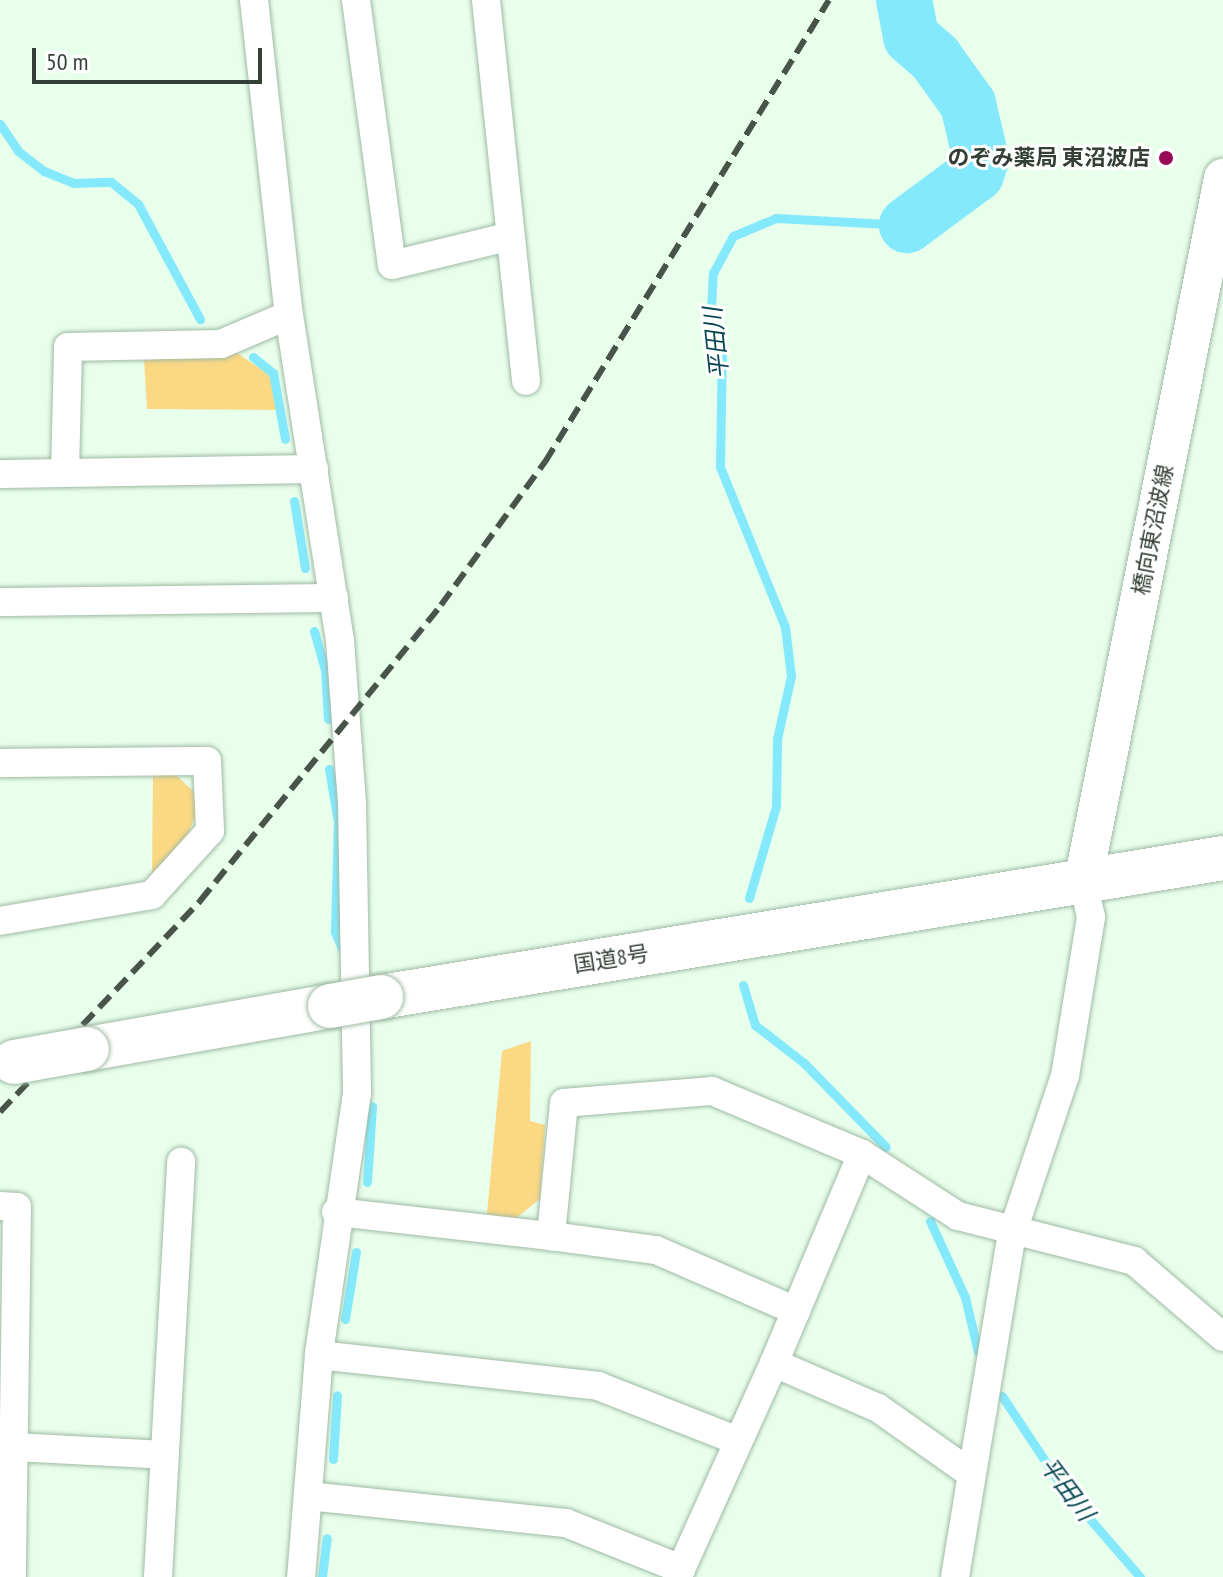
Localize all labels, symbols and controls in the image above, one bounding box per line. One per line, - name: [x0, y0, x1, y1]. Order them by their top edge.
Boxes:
- scale bar: [36, 32, 266, 82]
- text: 50 m: [46, 46, 88, 77]
- place label: のぞみ薬局 東沼波店: [947, 145, 1150, 171]
- marker: のぞみ薬局 東沼波店: [1157, 149, 1175, 167]
- water label: 平田川: [698, 306, 734, 380]
- street label: 橋向東沼波線: [1127, 463, 1179, 597]
- street label: 国道8号: [571, 940, 651, 978]
- water label: 平田川: [1034, 1452, 1100, 1526]

